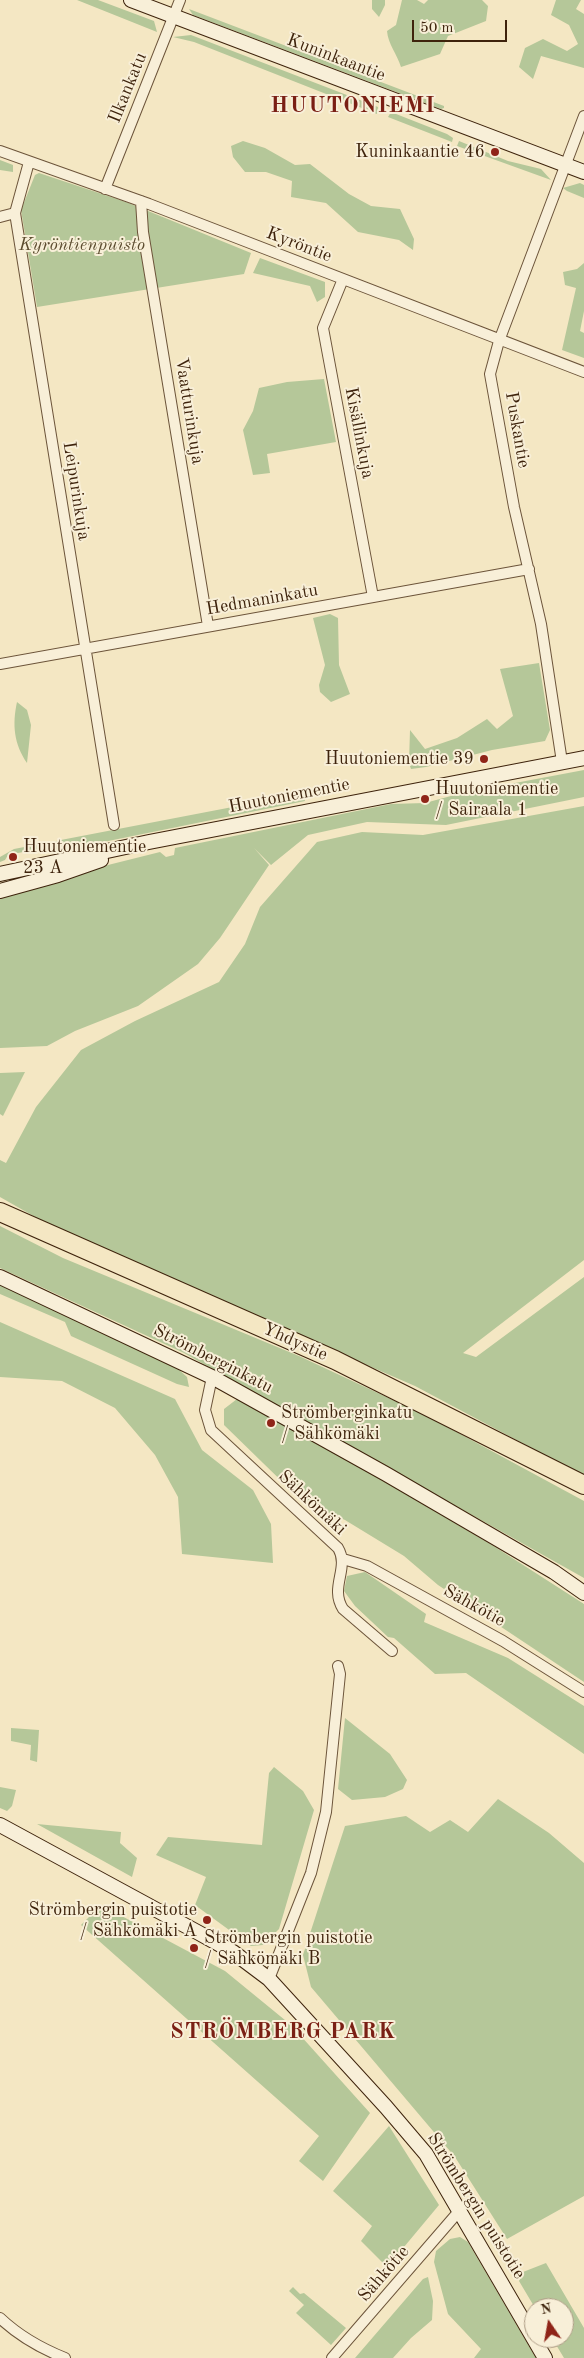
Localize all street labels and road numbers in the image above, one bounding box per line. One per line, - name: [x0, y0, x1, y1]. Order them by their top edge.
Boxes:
- street label: Kuninkaantie: [284, 29, 388, 87]
- street label: Ilkankatu: [104, 50, 152, 126]
- street label: Kyröntie: [263, 223, 335, 267]
- street label: Vaatturinkuja: [170, 356, 208, 466]
- street label: Kisällinkuja: [340, 385, 378, 481]
- street label: Puskantie: [500, 390, 534, 470]
- street label: Leipurinkuja: [58, 440, 94, 542]
- street label: Hedmaninkatu: [204, 580, 320, 620]
- street label: Huutoniementie: [226, 774, 352, 818]
- street label: Yhdystie: [259, 1318, 331, 1366]
- street label: Strömberginkatu: [150, 1320, 276, 1398]
- street label: Sähkömäki: [273, 1466, 351, 1540]
- street label: Sähkötie: [439, 1580, 509, 1632]
- street label: Strömbergin puistotie: [422, 2129, 530, 2283]
- street label: Sähkötie: [354, 2241, 414, 2307]

